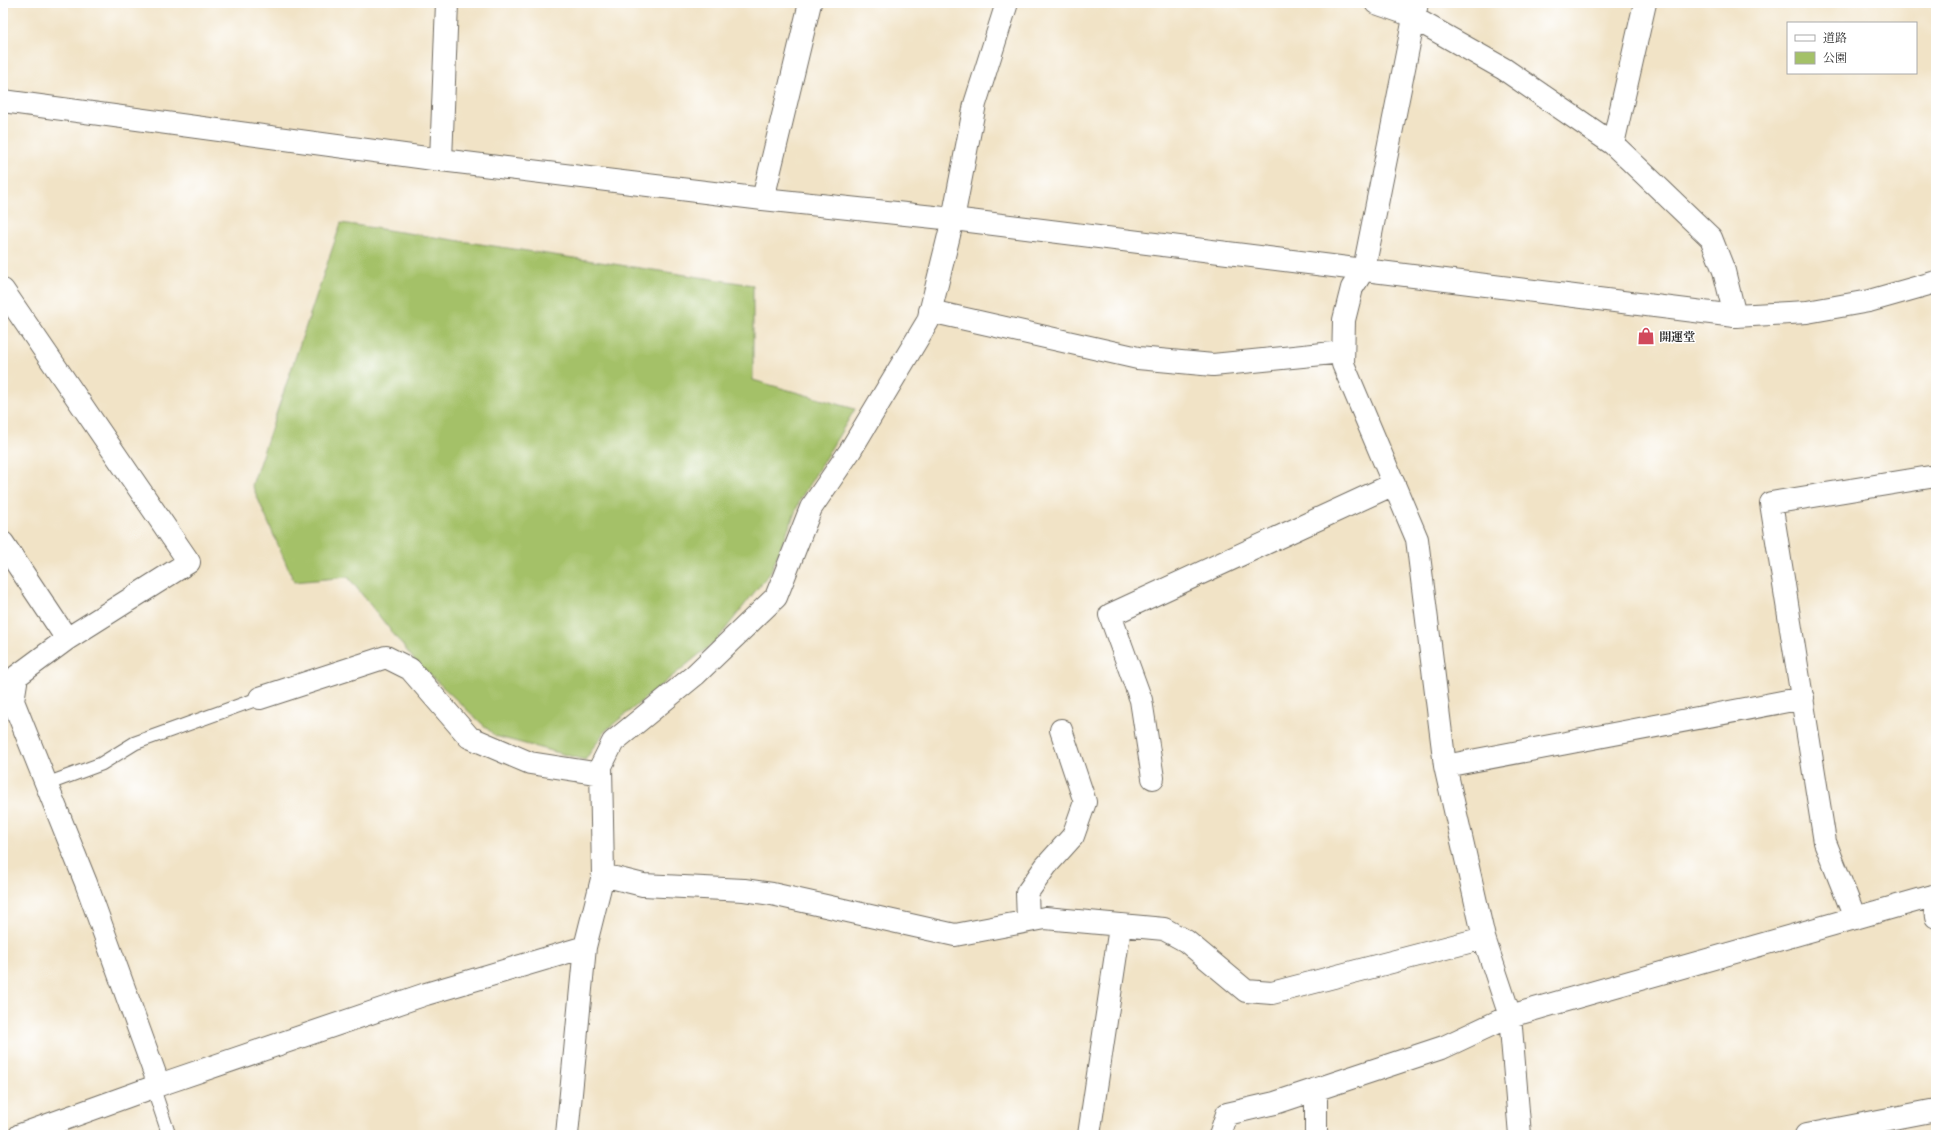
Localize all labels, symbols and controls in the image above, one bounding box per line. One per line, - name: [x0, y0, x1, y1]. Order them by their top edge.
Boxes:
- legend: [1787, 22, 1917, 74]
- text: 道路: [1823, 30, 1847, 45]
- text: 公園: [1823, 50, 1847, 65]
- shop icon: 開運堂: [1636, 326, 1656, 346]
- place label: 開運堂: [1659, 329, 1695, 344]

